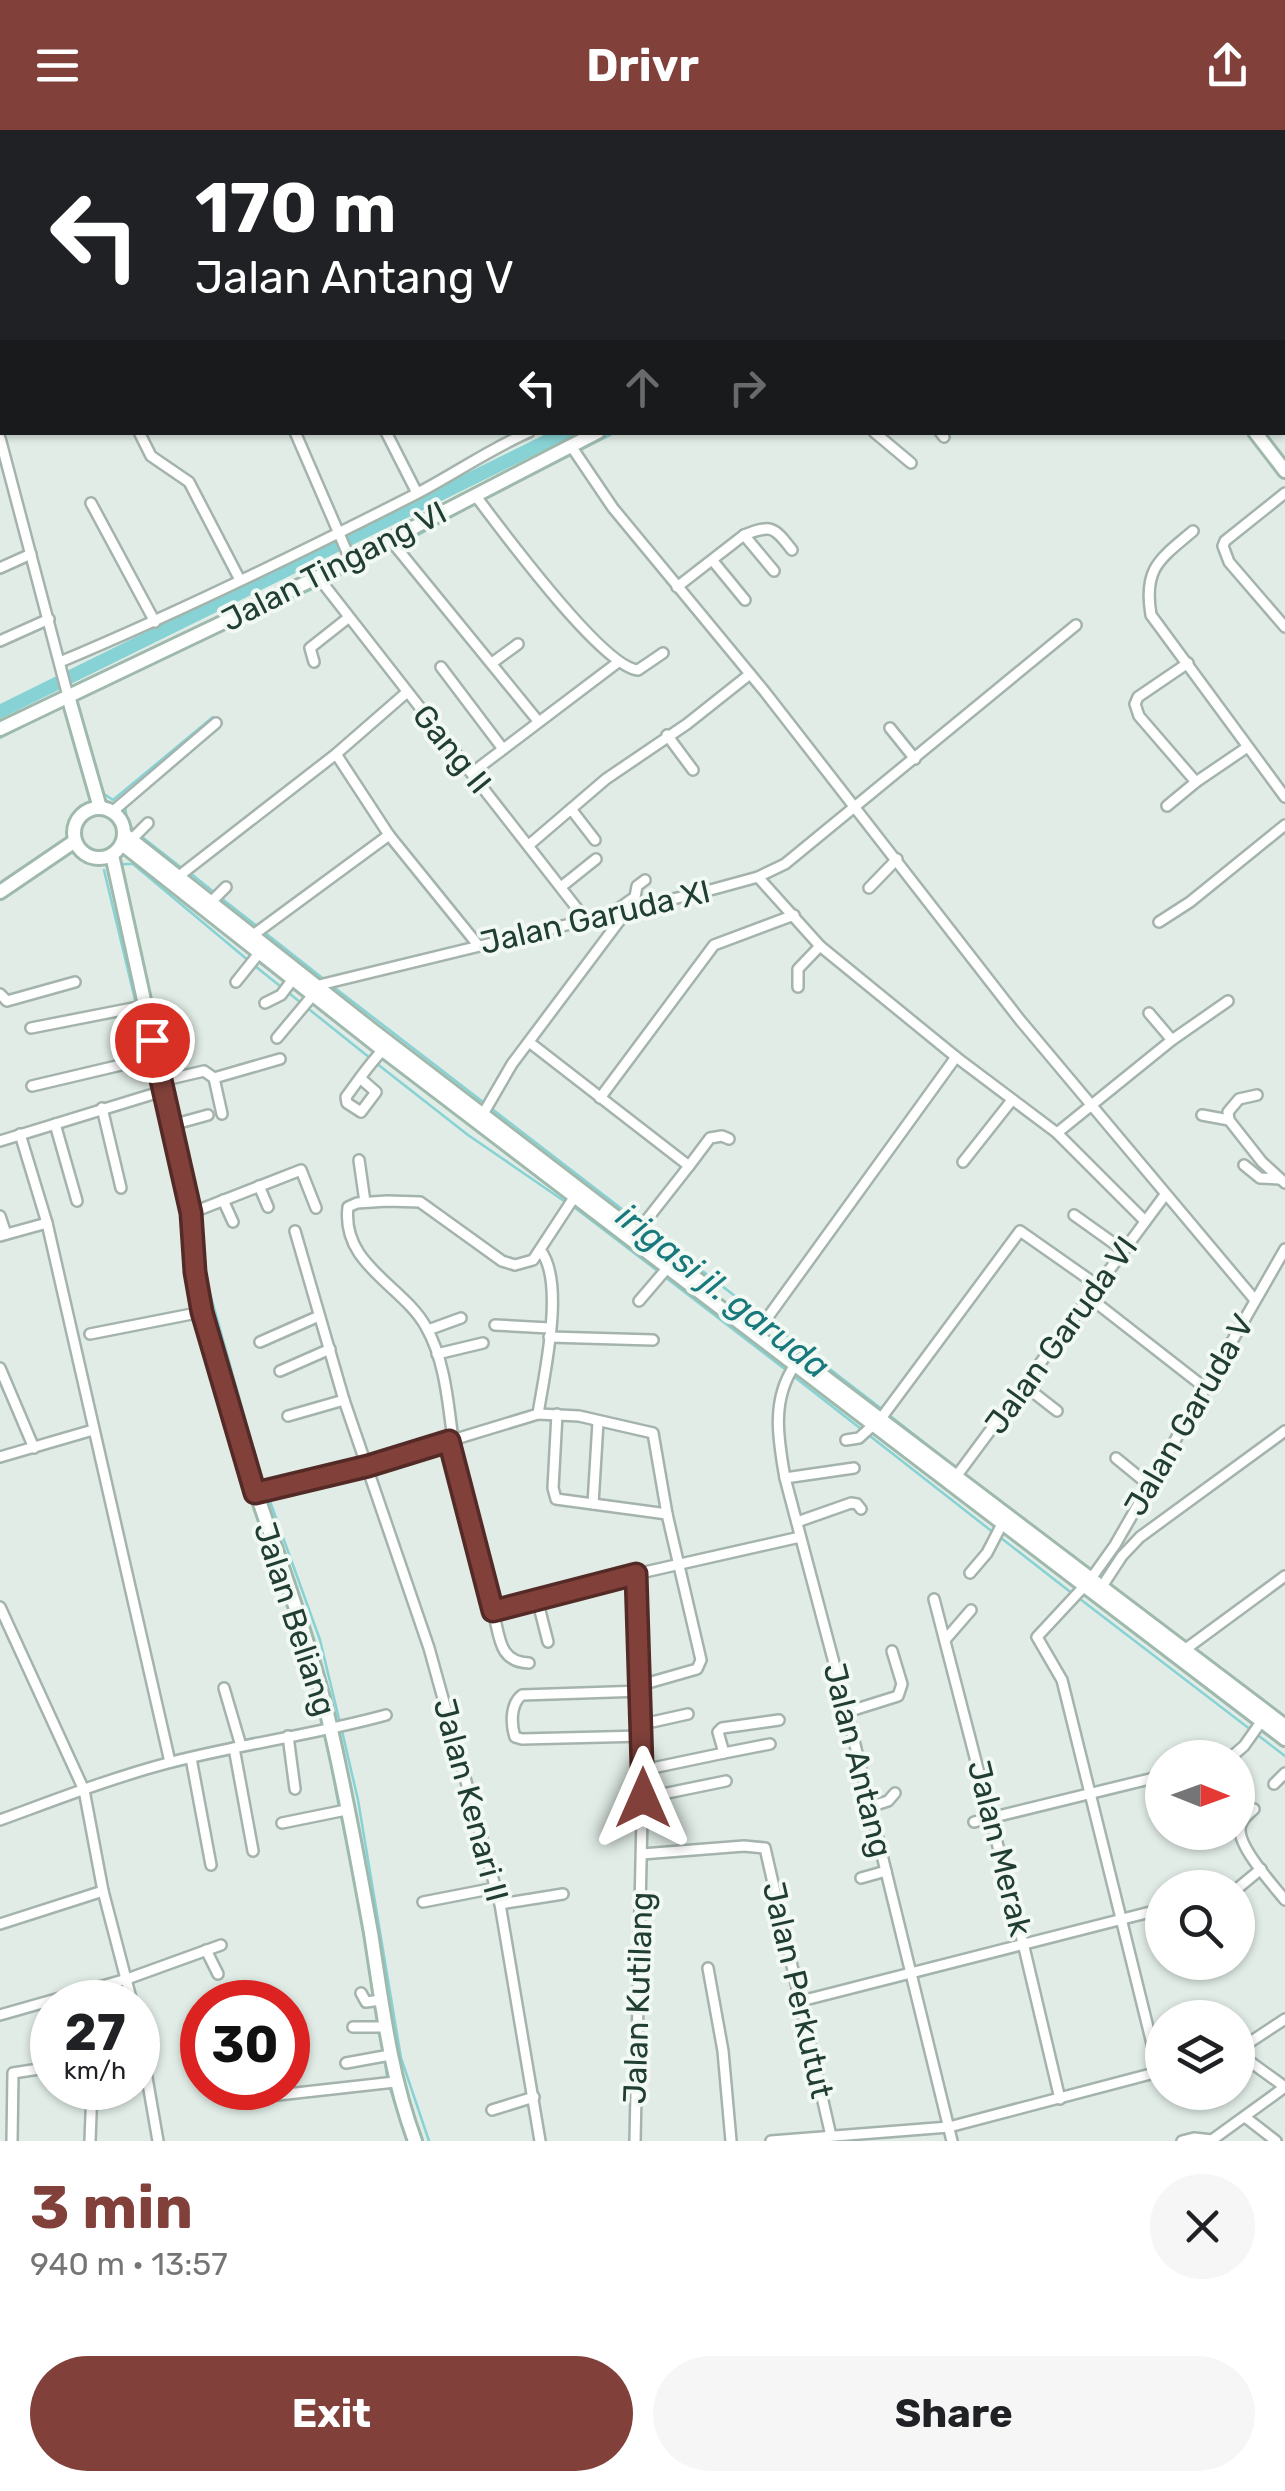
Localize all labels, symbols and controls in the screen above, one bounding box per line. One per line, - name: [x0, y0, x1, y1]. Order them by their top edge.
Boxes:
- icon: menu: [30, 38, 85, 93]
- icon: share: [1200, 38, 1255, 93]
- text: Drivr: [586, 39, 699, 92]
- text: 170 m: [195, 167, 397, 250]
- icon: left: [30, 170, 160, 300]
- text: Jalan Antang V: [195, 251, 514, 304]
- icon: left: [510, 360, 565, 415]
- icon: ahead: [615, 360, 670, 415]
- icon: right: [720, 360, 775, 415]
- street label: Jalan Tingang VI: [215, 493, 453, 639]
- street label: Gang II: [405, 697, 499, 801]
- street label: Jalan Garuda XI: [476, 872, 714, 962]
- pin: [110, 998, 195, 1083]
- icon: arrive: [125, 1013, 180, 1068]
- water label: irigasi jl. garuda: [608, 1195, 838, 1387]
- street label: Jalan Garuda VI: [977, 1229, 1145, 1441]
- street label: Jalan Garuda V: [1116, 1308, 1262, 1522]
- street label: Jalan Beliang: [246, 1517, 344, 1721]
- street label: Jalan Antang: [816, 1659, 900, 1861]
- street label: Jalan Kenari II: [426, 1694, 516, 1906]
- north arrow: [1145, 1740, 1255, 1850]
- map controls: [1145, 1740, 1255, 2110]
- position arrow: [591, 1746, 695, 1850]
- street label: Jalan Merak: [960, 1756, 1040, 1940]
- button: search: [1145, 1870, 1255, 1980]
- street label: Jalan Perkutut: [755, 1878, 841, 2102]
- street label: Jalan Kutilang: [615, 1891, 661, 2105]
- speed limit sign: 30: [180, 1980, 310, 2110]
- button: layers: [1145, 2000, 1255, 2110]
- text: 27: [64, 2003, 126, 2063]
- text: km/h: [64, 2056, 126, 2085]
- text: 3 min: [30, 2172, 193, 2243]
- button: close: [1150, 2174, 1255, 2279]
- text: 940 m · 13:57: [30, 2245, 228, 2283]
- button: Exit: [30, 2356, 633, 2471]
- button: Share: [653, 2356, 1255, 2471]

